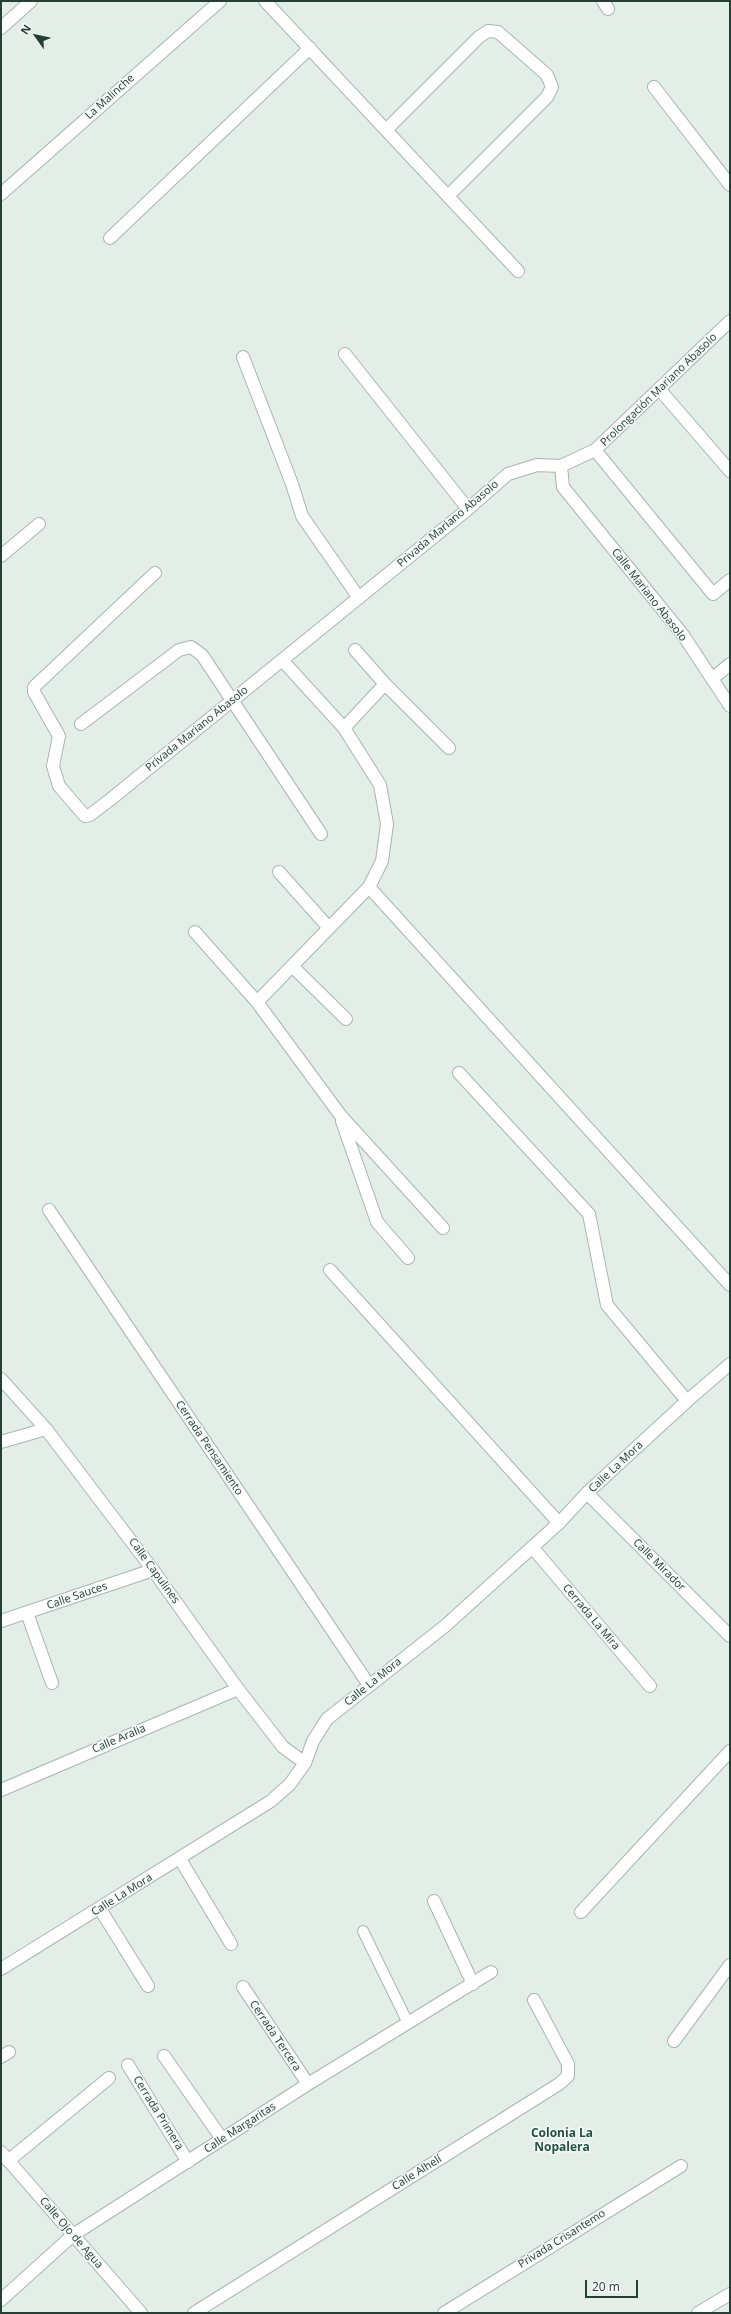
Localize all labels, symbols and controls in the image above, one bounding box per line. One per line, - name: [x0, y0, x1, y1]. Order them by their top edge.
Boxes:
- north arrow: [16, 16, 56, 56]
- text: N: [17, 21, 34, 37]
- street label: La Malinche: [83, 72, 137, 122]
- street label: Prolongación Mariano Abasolo: [598, 331, 720, 449]
- street label: Privada Mariano Abasolo: [395, 478, 501, 570]
- street label: Calle Mariano Abasolo: [609, 546, 689, 644]
- street label: Privada Mariano Abasolo: [143, 684, 251, 774]
- street label: Cerrada Pensamiento: [172, 1398, 246, 1498]
- street label: Calle La Mora: [586, 1438, 646, 1496]
- street label: Calle Capulines: [126, 1536, 182, 1606]
- street label: Calle Mirador: [630, 1536, 688, 1594]
- street label: Calle Sauces: [45, 1579, 109, 1613]
- street label: Cerrada La Mira: [560, 1581, 622, 1653]
- street label: Calle La Mora: [342, 1655, 404, 1709]
- street label: Calle Aralia: [90, 1722, 148, 1756]
- street label: Calle La Mora: [89, 1871, 155, 1919]
- street label: Cerrada Tercera: [246, 1998, 304, 2074]
- street label: Cerrada Primera: [130, 2074, 186, 2152]
- street label: Calle Margaritas: [202, 2100, 278, 2156]
- district label: Colonia La Nopalera: [531, 2127, 593, 2155]
- street label: Calle Alhelí: [390, 2153, 444, 2193]
- street label: Calle Ojo de Agua: [37, 2195, 105, 2271]
- street label: Privada Crisantemo: [516, 2207, 608, 2271]
- scale bar: [587, 2272, 640, 2298]
- text: 20 m: [592, 2278, 620, 2295]

